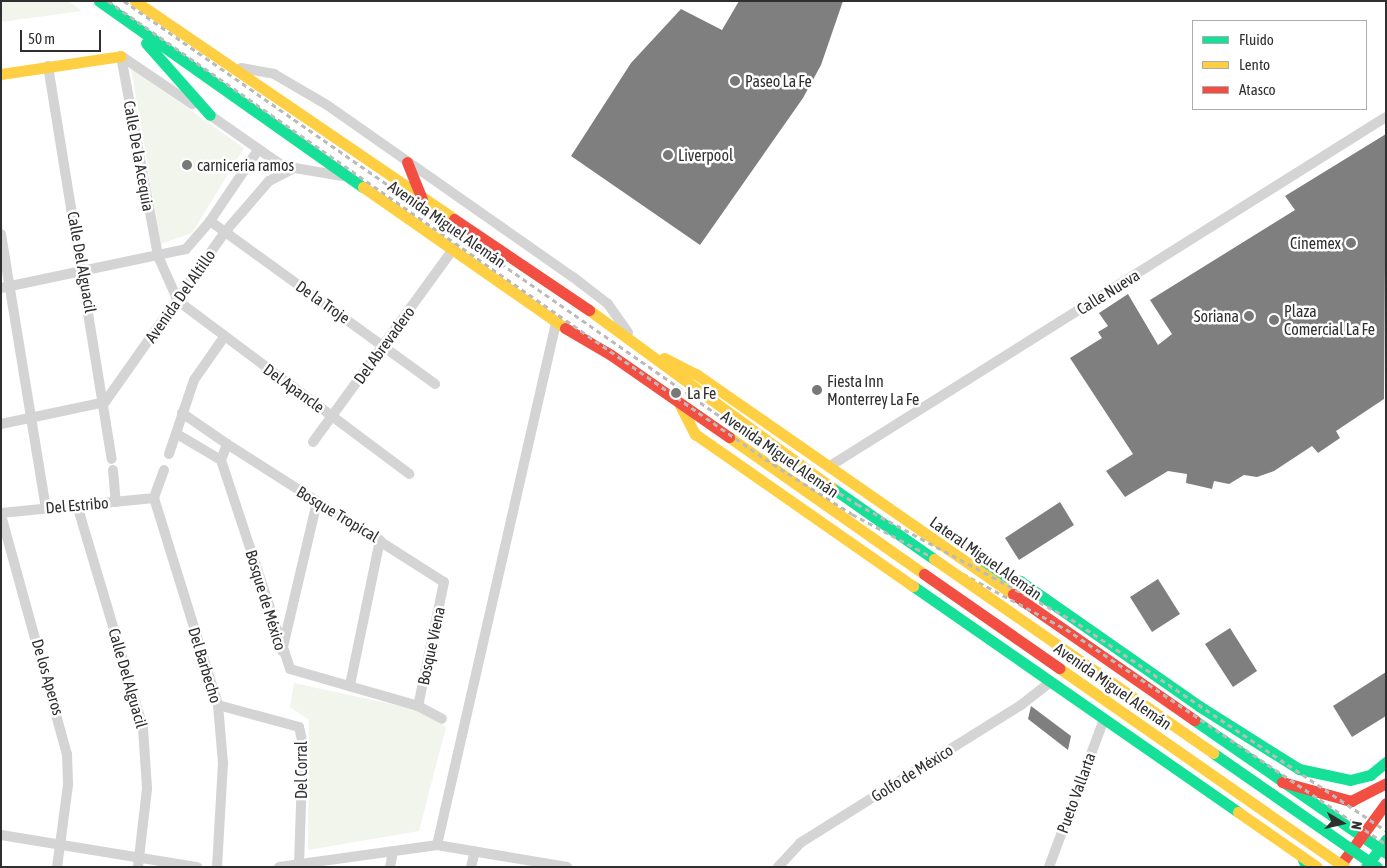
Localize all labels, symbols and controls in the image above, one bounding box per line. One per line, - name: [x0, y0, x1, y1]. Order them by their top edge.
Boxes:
- scale bar: [22, 20, 104, 52]
- legend: [1192, 20, 1367, 110]
- text: 50 m: [28, 30, 55, 47]
- text: Fluido: [1239, 31, 1274, 48]
- text: Lento: [1239, 56, 1270, 73]
- place label: Paseo La Fe: [745, 71, 812, 91]
- marker: Paseo La Fe: [729, 75, 741, 87]
- text: Atasco: [1239, 81, 1276, 98]
- street label: Calle De la Acequia: [120, 99, 158, 213]
- place label: Liverpool: [678, 145, 733, 165]
- marker: Liverpool: [662, 149, 674, 161]
- place label: carniceria ramos: [197, 155, 294, 175]
- marker: carniceria ramos: [181, 159, 193, 171]
- street label: Avenida Miguel Alemán: [385, 176, 509, 272]
- street label: Calle Del Alguacil: [64, 210, 100, 314]
- place label: Cinemex: [1290, 233, 1341, 253]
- marker: Cinemex: [1345, 237, 1357, 249]
- street label: Avenida Del Altillo: [141, 246, 219, 346]
- street label: Calle Nueva: [1073, 265, 1143, 319]
- street label: De la Troje: [292, 276, 354, 328]
- place label: Plaza Comercial La Fe: [1284, 301, 1375, 339]
- street label: Del Abrevadero: [350, 303, 418, 387]
- place label: Soriana: [1194, 306, 1239, 326]
- marker: Soriana: [1243, 310, 1255, 322]
- marker: Plaza Comercial La Fe: [1268, 314, 1280, 326]
- street label: Del Apancle: [260, 360, 328, 416]
- place label: Fiesta Inn Monterrey La Fe: [827, 371, 919, 409]
- place label: La Fe: [687, 383, 716, 403]
- marker: Fiesta Inn Monterrey La Fe: [811, 384, 823, 396]
- marker: La Fe: [669, 386, 683, 400]
- street label: Avenida Miguel Alemán: [718, 406, 842, 502]
- street label: Bosque Tropical: [293, 482, 383, 546]
- street label: Del Estribo: [45, 493, 109, 517]
- street label: Lateral Miguel Alemán: [926, 512, 1046, 604]
- street label: Bosque de México: [242, 547, 290, 653]
- street label: Bosque Viena: [413, 605, 449, 687]
- street label: Del Barbecho: [184, 625, 226, 705]
- street label: Calle Del Alguacil: [105, 626, 151, 730]
- street label: De los Aperos: [28, 637, 68, 717]
- street label: Avenida Miguel Alemán: [1051, 638, 1175, 734]
- street label: Golfo de México: [868, 740, 956, 806]
- street label: Del Corral: [291, 741, 311, 799]
- street label: Pueto Vallarta: [1053, 750, 1099, 836]
- north arrow: [1317, 798, 1367, 848]
- text: N: [1348, 820, 1365, 831]

